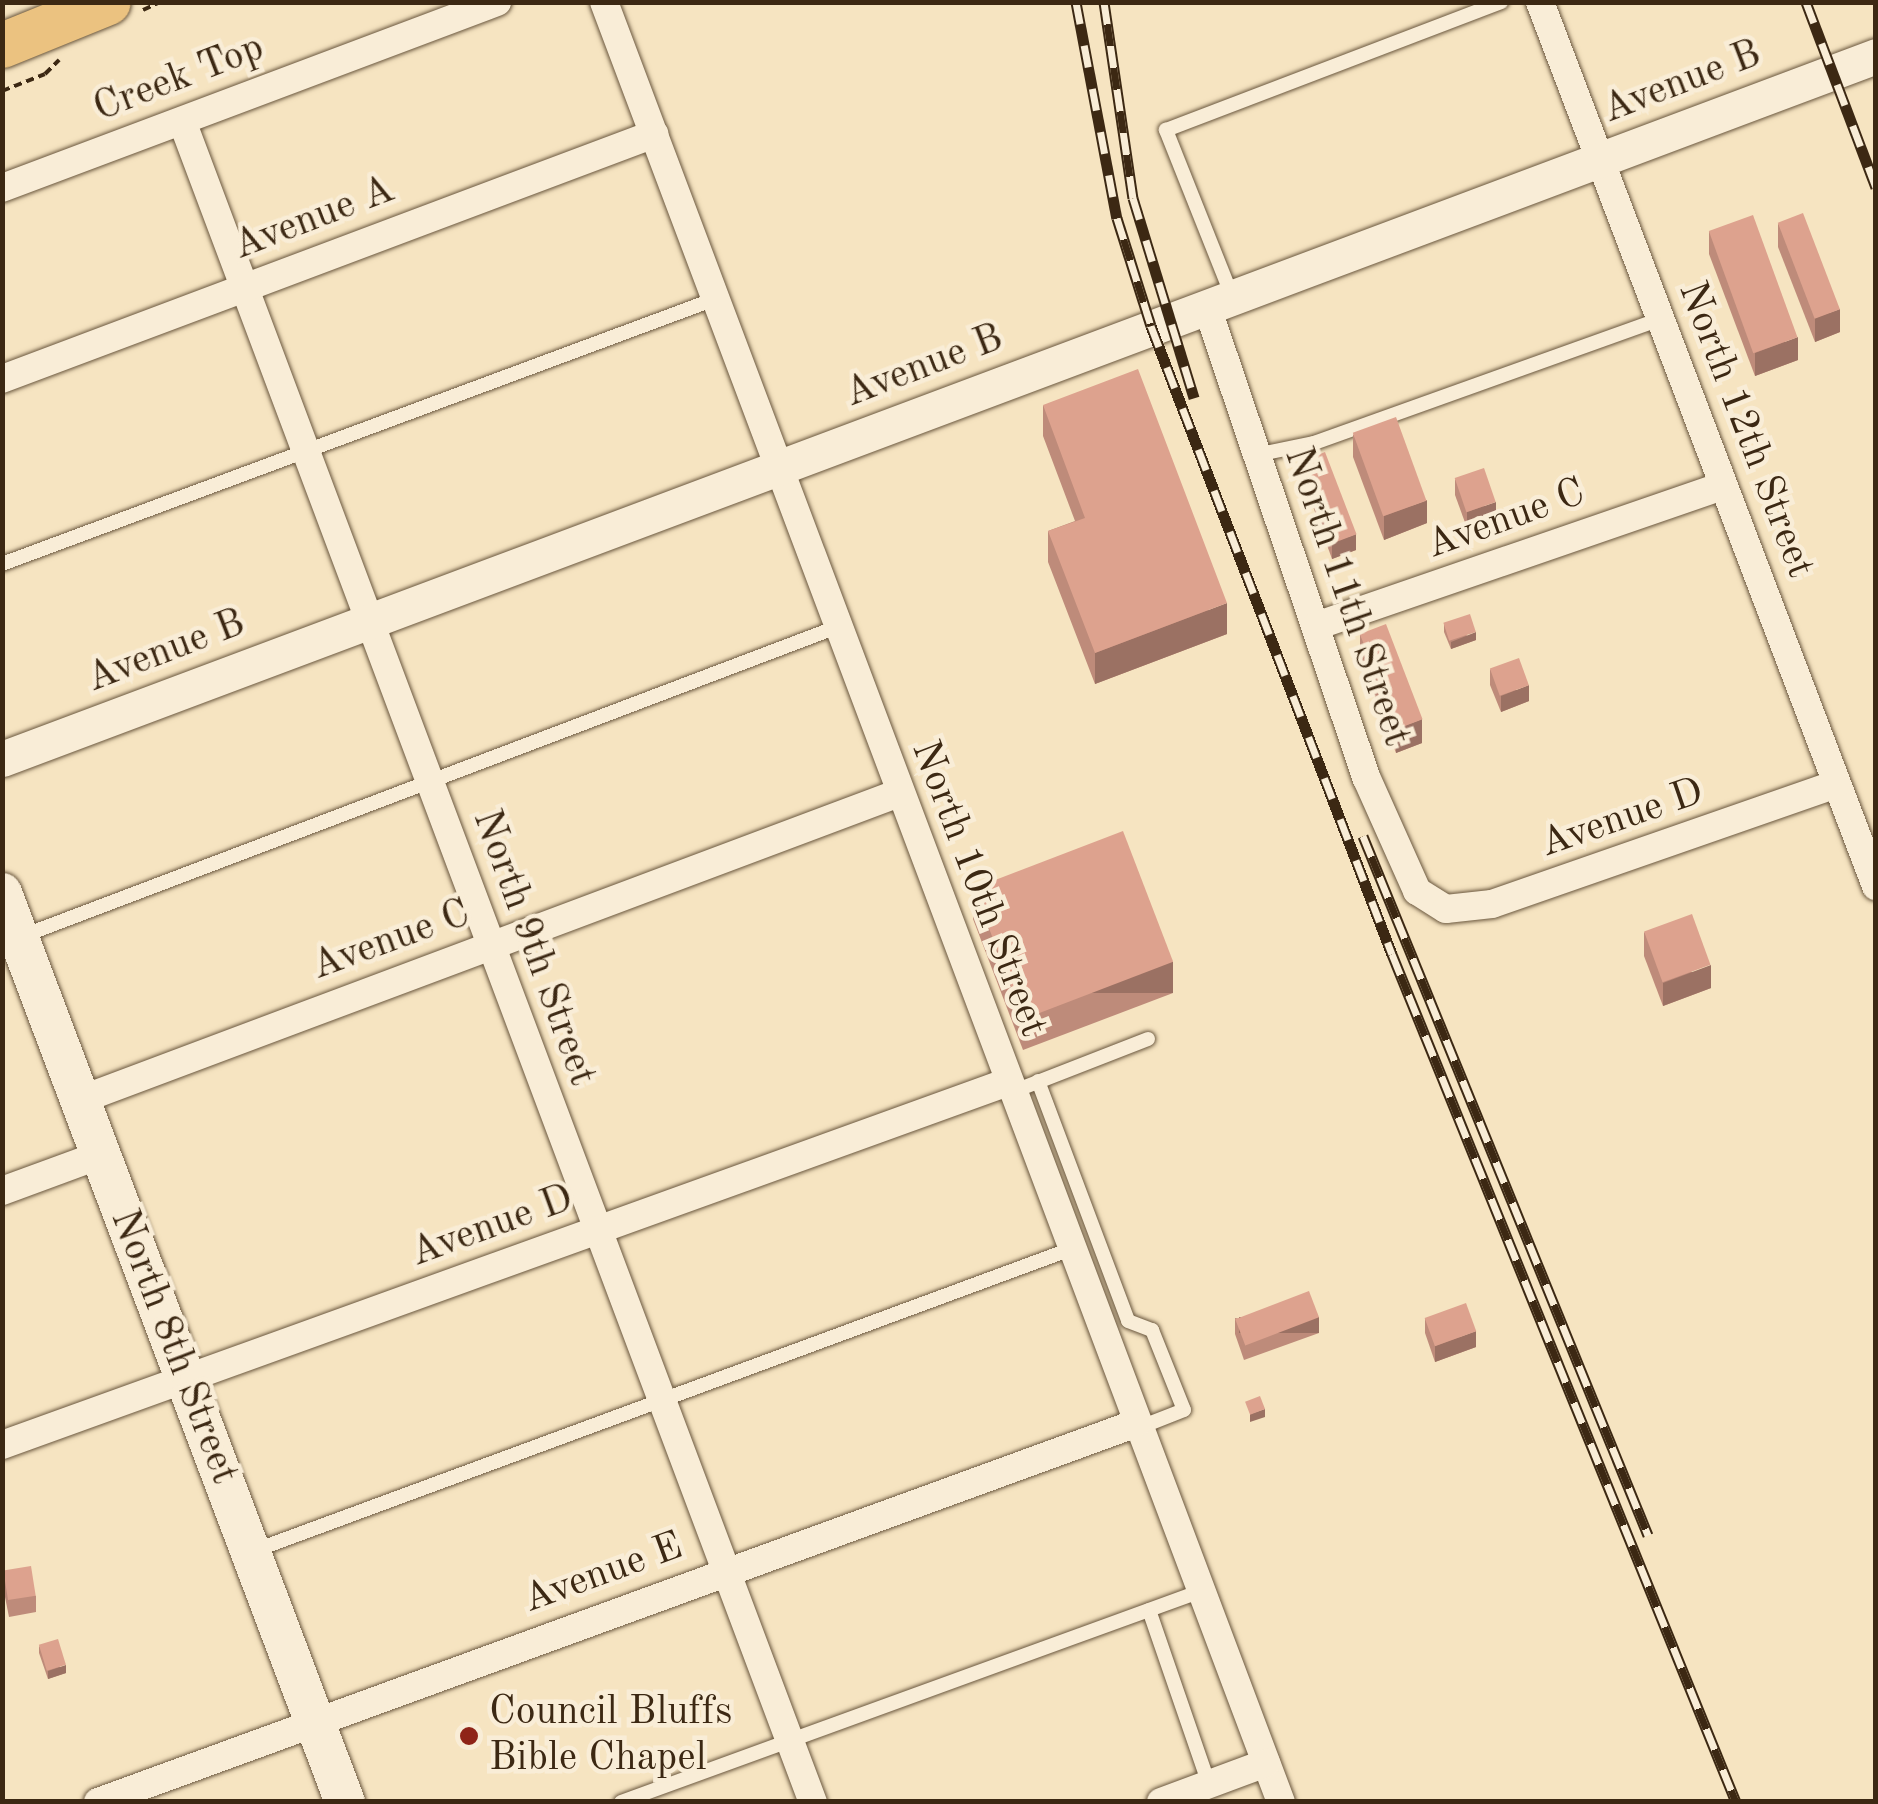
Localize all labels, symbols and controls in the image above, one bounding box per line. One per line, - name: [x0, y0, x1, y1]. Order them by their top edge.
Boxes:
- street label: Creek Top: [87, 25, 271, 133]
- street label: Avenue B: [1596, 31, 1768, 135]
- street label: Avenue A: [227, 166, 401, 272]
- street label: North 12th Street: [1666, 275, 1824, 585]
- street label: Avenue B: [838, 315, 1010, 419]
- street label: North 11th Street: [1272, 441, 1420, 753]
- street label: Avenue C: [1420, 469, 1592, 571]
- street label: Avenue B: [80, 600, 252, 704]
- street label: North 10th Street: [899, 734, 1057, 1044]
- street label: Avenue D: [1534, 769, 1710, 869]
- street label: North 9th Street: [461, 803, 605, 1093]
- street label: Avenue C: [305, 890, 477, 992]
- street label: Avenue D: [404, 1175, 580, 1279]
- street label: North 8th Street: [99, 1203, 247, 1491]
- street label: Avenue E: [517, 1523, 689, 1625]
- place label: Council Bluffs Bible Chapel: [489, 1689, 732, 1783]
- marker: Council Bluffs Bible Chapel: [458, 1725, 480, 1747]

